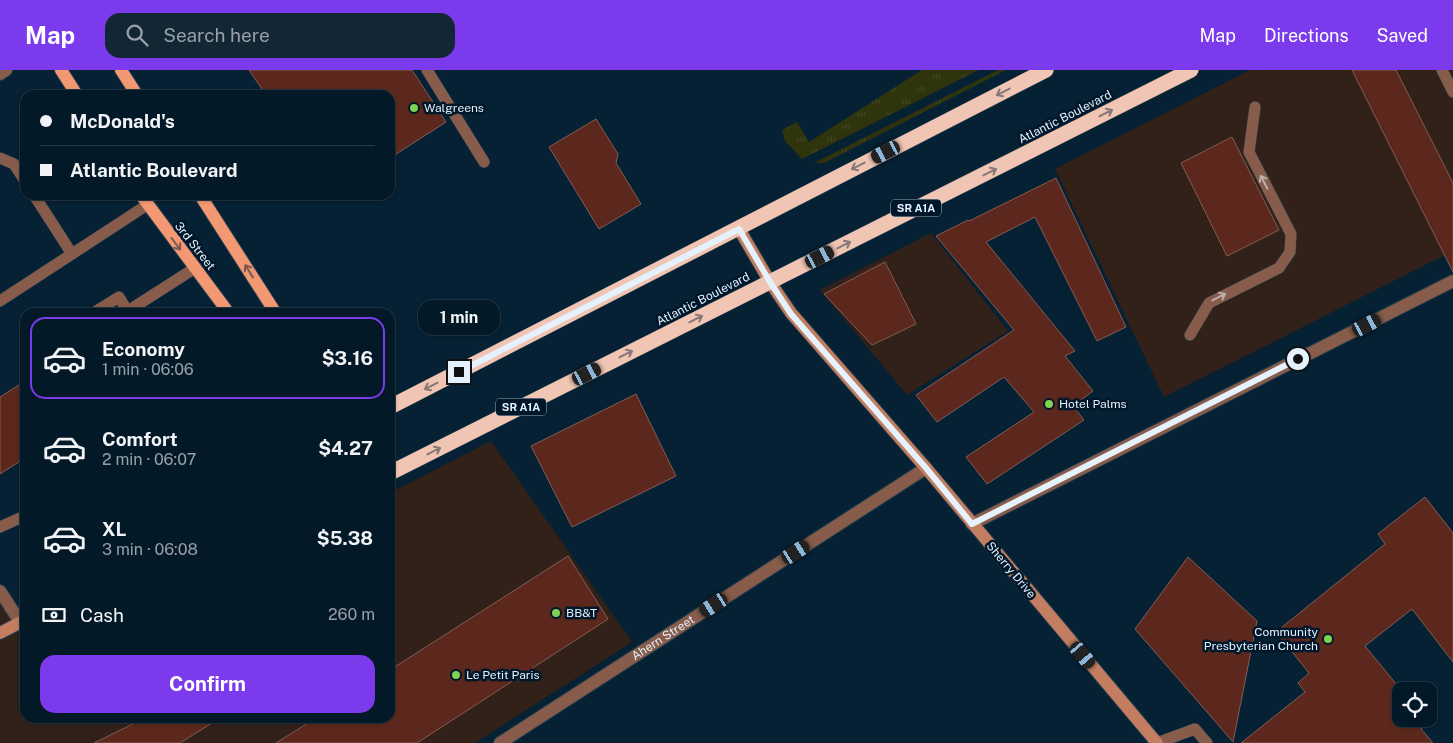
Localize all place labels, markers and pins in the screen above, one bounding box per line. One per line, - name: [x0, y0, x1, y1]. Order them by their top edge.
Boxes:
- place label: Walgreens: [424, 101, 484, 115]
- marker: Walgreens: [408, 102, 420, 114]
- place label: Hotel Palms: [1059, 397, 1127, 411]
- marker: Hotel Palms: [1043, 398, 1055, 410]
- place label: BB&T: [566, 606, 597, 620]
- marker: BB&T: [550, 607, 562, 619]
- place label: Community Presbyterian Church: [1204, 625, 1319, 653]
- marker: Community Presbyterian Church: [1322, 633, 1334, 645]
- place label: Le Petit Paris: [466, 668, 540, 682]
- marker: Le Petit Paris: [450, 669, 462, 681]

